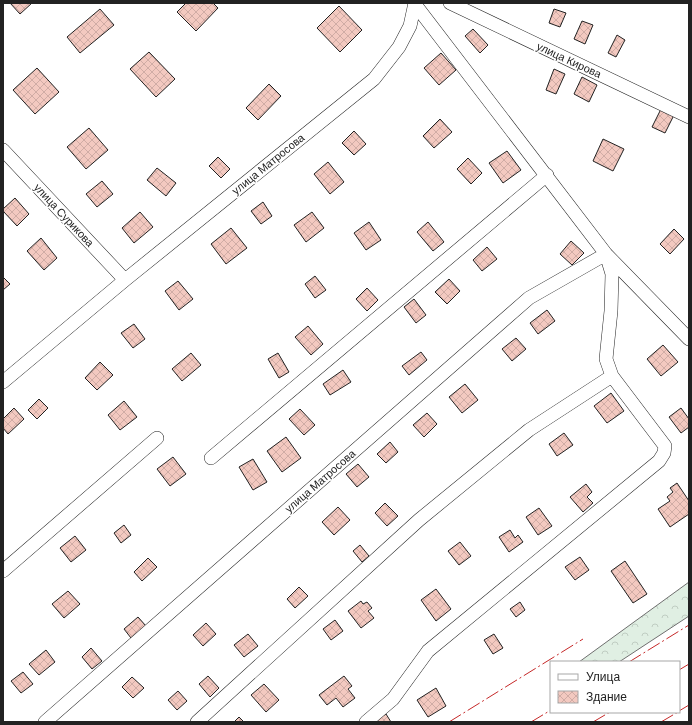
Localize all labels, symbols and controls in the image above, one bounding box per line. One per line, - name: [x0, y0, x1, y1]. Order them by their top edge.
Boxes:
- street label: улица Кирова: [534, 39, 604, 81]
- street label: улица Матросова: [229, 130, 308, 198]
- street label: улица Сурикова: [31, 180, 98, 250]
- street label: улица Матросова: [282, 446, 359, 516]
- legend: [550, 661, 680, 713]
- text: Улица: [586, 669, 620, 685]
- text: Здание: [586, 689, 627, 705]

